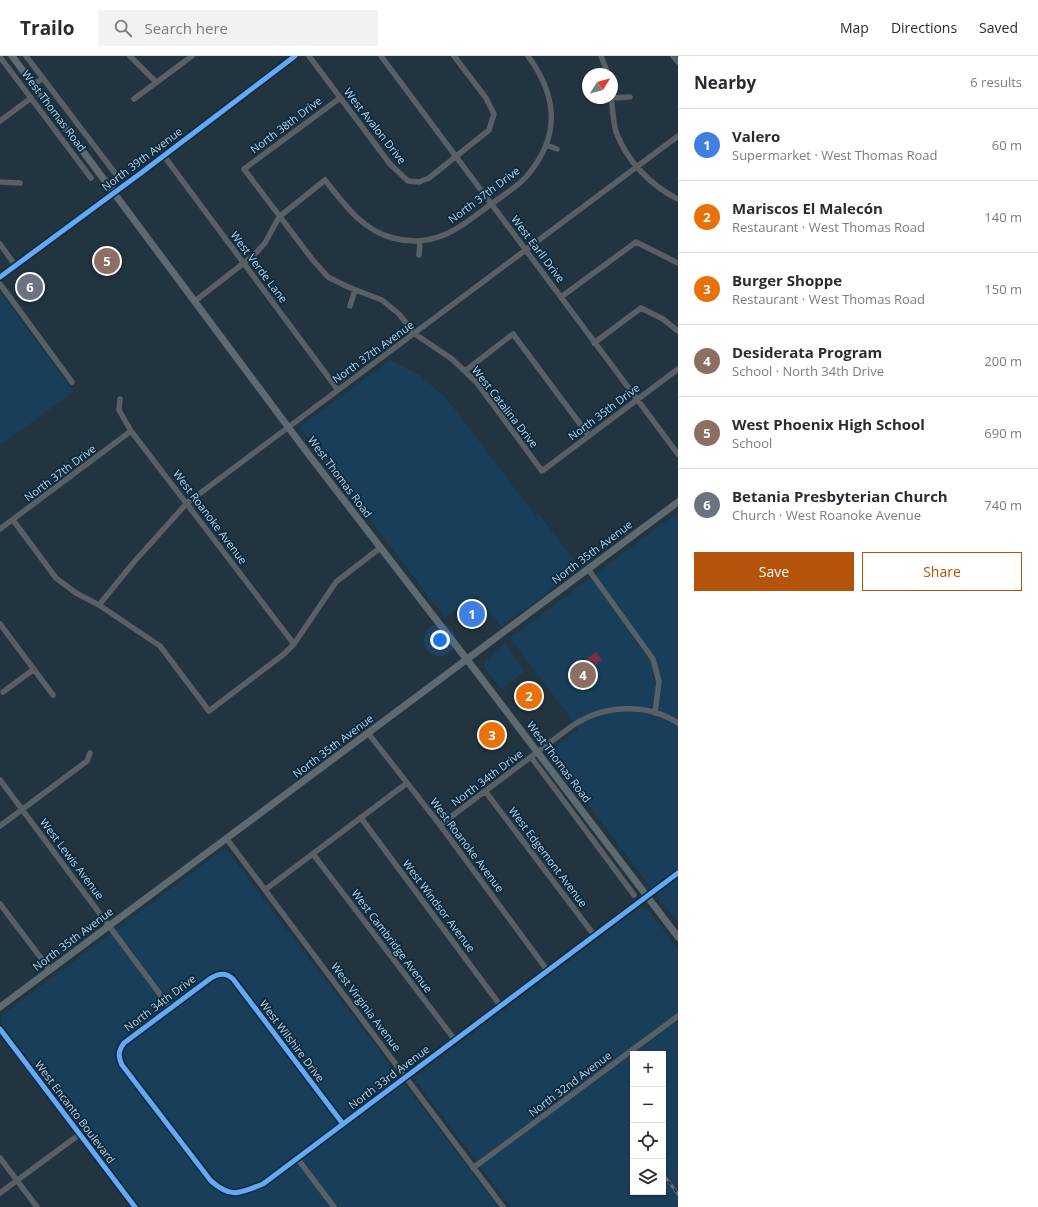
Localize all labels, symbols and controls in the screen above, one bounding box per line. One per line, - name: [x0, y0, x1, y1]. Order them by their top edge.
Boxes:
- search box: [98, 10, 378, 46]
- text: Trailo: [20, 15, 74, 41]
- icon: search: [112, 17, 134, 39]
- text: Search here: [144, 18, 228, 38]
- text: Map: [840, 18, 869, 37]
- text: Directions: [891, 18, 957, 37]
- text: Saved: [979, 18, 1018, 37]
- street label: West Thomas Road: [19, 67, 90, 155]
- north arrow: [582, 68, 618, 104]
- text: Nearby: [694, 71, 756, 94]
- text: 6 results: [970, 73, 1022, 91]
- street label: West Avalon Drive: [341, 84, 410, 167]
- street label: North 38th Drive: [247, 93, 325, 156]
- street label: North 39th Avenue: [98, 123, 185, 194]
- text: Valero: [732, 126, 780, 146]
- text: 1: [703, 136, 711, 154]
- text: 60 m: [992, 136, 1022, 154]
- text: Supermarket · West Thomas Road: [732, 146, 938, 164]
- street label: North 37th Drive: [445, 163, 523, 226]
- text: Mariscos El Malecón: [732, 198, 883, 218]
- text: 2: [703, 208, 711, 226]
- text: 140 m: [984, 208, 1022, 226]
- street label: West Earll Drive: [508, 212, 569, 285]
- text: Restaurant · West Thomas Road: [732, 218, 925, 236]
- street label: West Verde Lane: [227, 228, 291, 306]
- pin: 5: [94, 246, 120, 276]
- text: Burger Shoppe: [732, 270, 842, 290]
- pin: 6: [17, 272, 43, 302]
- text: 3: [703, 280, 711, 298]
- text: 150 m: [984, 280, 1022, 298]
- text: Restaurant · West Thomas Road: [732, 290, 925, 308]
- street label: North 37th Avenue: [329, 317, 416, 386]
- text: Desiderata Program: [732, 342, 882, 362]
- text: 4: [703, 352, 711, 370]
- text: 200 m: [984, 352, 1022, 370]
- text: School · North 34th Drive: [732, 362, 884, 380]
- street label: West Catalina Drive: [469, 363, 542, 451]
- street label: North 35th Drive: [565, 380, 643, 443]
- text: West Phoenix High School: [732, 414, 925, 434]
- text: 5: [703, 424, 711, 442]
- text: 690 m: [984, 424, 1022, 442]
- street label: West Thomas Road: [305, 433, 376, 521]
- text: School: [732, 434, 772, 452]
- street label: North 37th Drive: [21, 441, 99, 504]
- street label: West Roanoke Avenue: [170, 467, 251, 567]
- text: Betania Presbyterian Church: [732, 486, 948, 506]
- text: 6: [703, 496, 711, 514]
- text: 740 m: [984, 496, 1022, 514]
- text: Church · West Roanoke Avenue: [732, 506, 921, 524]
- street label: North 35th Avenue: [548, 516, 635, 587]
- button: Save: [694, 552, 854, 591]
- button: Share: [862, 552, 1022, 591]
- pin: 1: [459, 599, 485, 629]
- your location: [430, 630, 450, 650]
- pin: 4: [570, 660, 596, 690]
- pin: 2: [516, 681, 542, 711]
- street label: North 35th Avenue: [289, 710, 376, 781]
- street label: West Thomas Road: [524, 718, 595, 806]
- pin: 3: [479, 720, 505, 750]
- street label: North 34th Drive: [448, 746, 526, 809]
- street label: West Roanoke Avenue: [427, 795, 508, 895]
- street label: West Edgemont Avenue: [506, 803, 591, 910]
- street label: West Lewis Avenue: [37, 815, 108, 902]
- street label: West Windsor Avenue: [400, 856, 479, 955]
- street label: West Cambridge Avenue: [349, 886, 436, 995]
- street label: North 35th Avenue: [29, 903, 116, 974]
- street label: West Virginia Avenue: [328, 959, 405, 1054]
- street label: North 34th Drive: [121, 971, 199, 1034]
- street label: West Wilshire Drive: [257, 997, 328, 1085]
- street label: North 33rd Avenue: [345, 1041, 432, 1112]
- street label: North 32nd Avenue: [525, 1047, 614, 1120]
- map controls: [630, 1051, 666, 1195]
- button: +: [630, 1051, 666, 1087]
- street label: West Encanto Boulevard: [32, 1057, 119, 1166]
- button: −: [630, 1087, 666, 1123]
- button: locate: [630, 1123, 666, 1159]
- button: layers: [630, 1159, 666, 1195]

